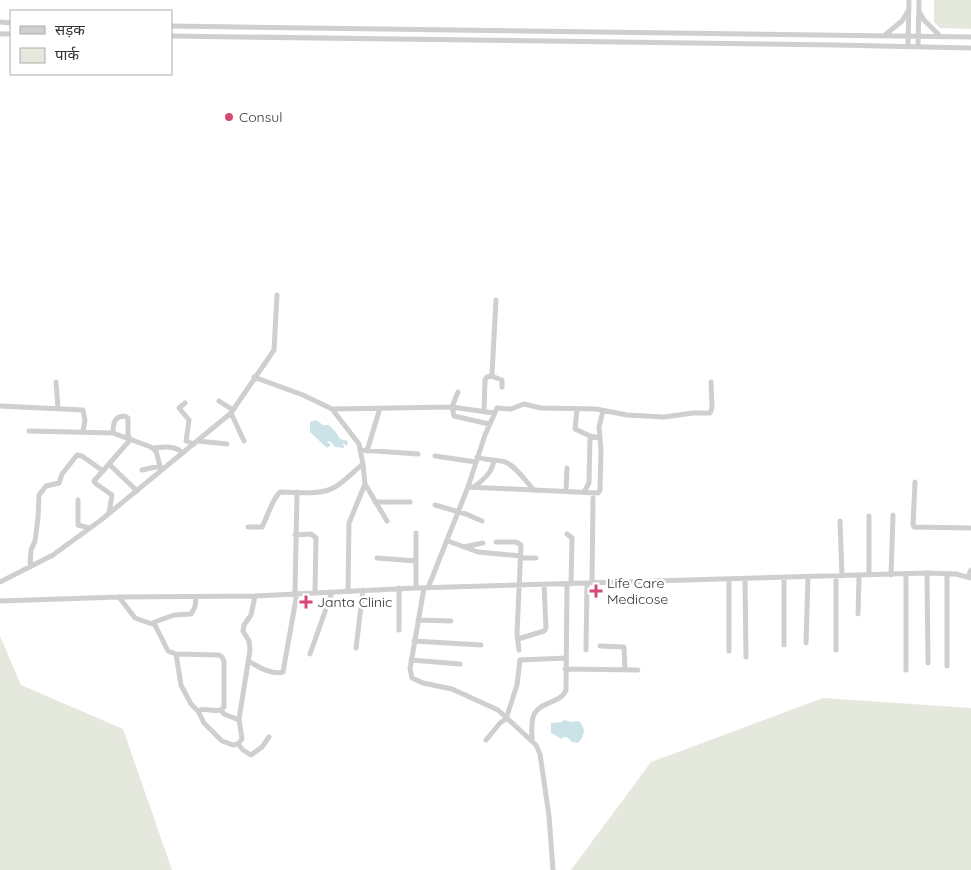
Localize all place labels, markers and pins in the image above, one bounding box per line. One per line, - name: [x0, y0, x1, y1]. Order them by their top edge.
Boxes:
- place label: Consul: [239, 108, 282, 126]
- marker: Consul: [223, 111, 235, 123]
- place label: Life Care Medicose: [607, 574, 668, 608]
- marker: Life Care Medicose: [589, 584, 603, 598]
- place label: Janta Clinic: [317, 593, 392, 611]
- marker: Janta Clinic: [299, 595, 313, 609]

